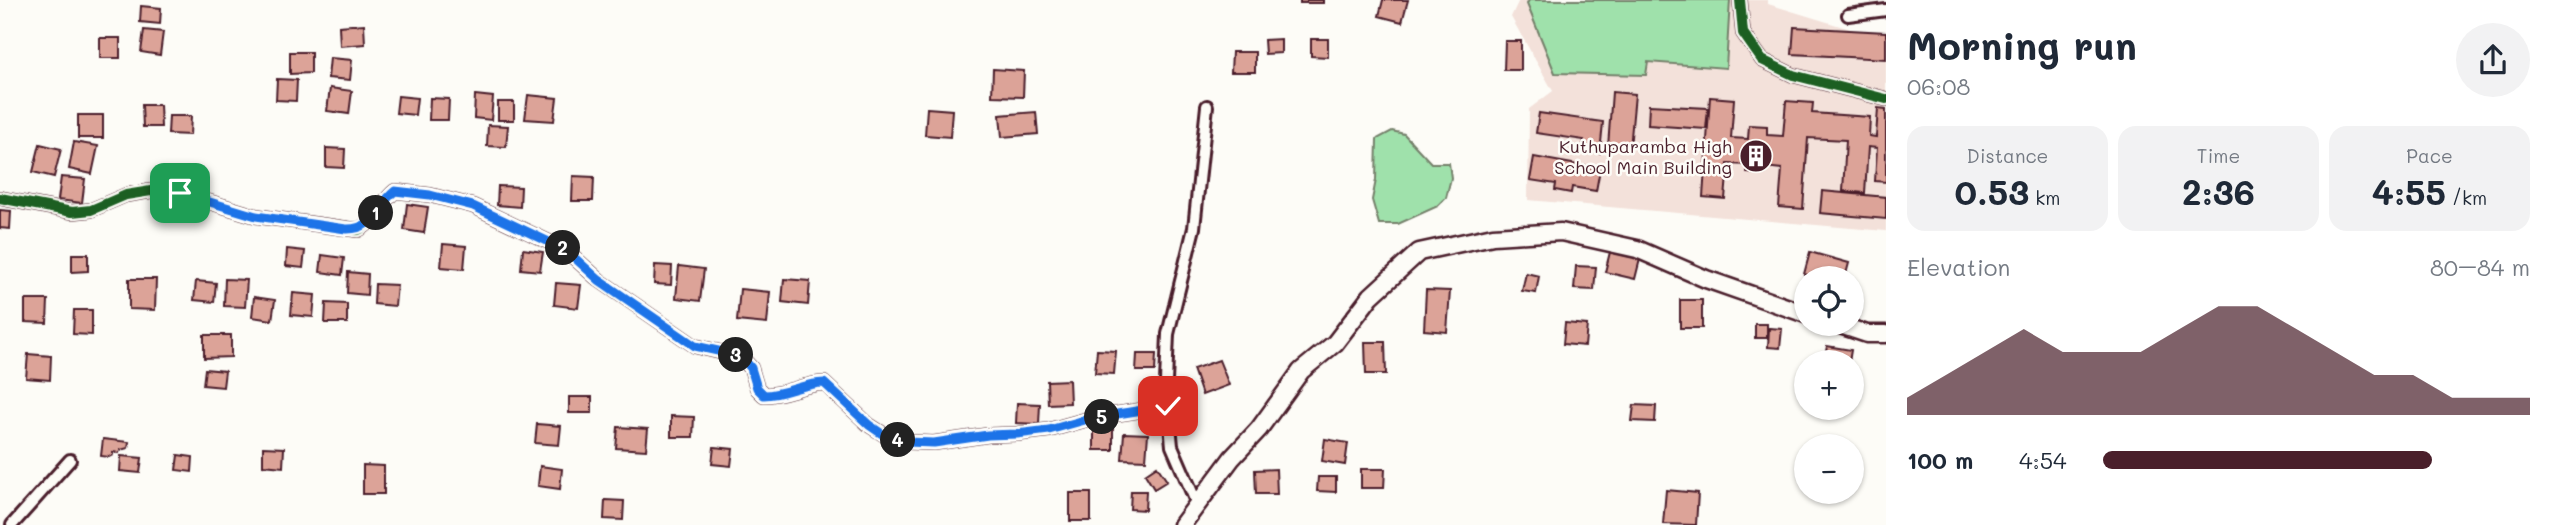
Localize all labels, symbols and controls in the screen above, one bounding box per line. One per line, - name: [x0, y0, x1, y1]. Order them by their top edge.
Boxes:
- text: Morning run: [1907, 20, 2137, 70]
- button: share: [2456, 23, 2530, 97]
- text: 06:08: [1907, 71, 1970, 101]
- place label: Kuthuparamba High School Main Building: [1554, 134, 1732, 179]
- building icon: Kuthuparamba High School Main Building: [1737, 137, 1775, 175]
- text: Distance: [1967, 143, 2048, 168]
- text: Time: [2197, 143, 2240, 168]
- text: Pace: [2406, 143, 2453, 168]
- pin: [150, 163, 210, 223]
- text: 0.53: [1954, 168, 2029, 214]
- text: 2:36: [2182, 168, 2255, 214]
- text: 4:55: [2372, 168, 2446, 214]
- icon: arrive: [161, 174, 199, 212]
- text: km: [2029, 185, 2061, 210]
- text: /km: [2446, 185, 2487, 210]
- pin: 1: [358, 196, 394, 230]
- text: 1: [371, 200, 380, 225]
- pin: 2: [546, 230, 580, 266]
- text: 2: [557, 235, 568, 260]
- text: Elevation: [1907, 252, 2010, 282]
- text: 80–84 m: [2430, 252, 2530, 282]
- map controls: [1794, 266, 1864, 504]
- button: locate: [1794, 266, 1864, 336]
- pin: 3: [718, 338, 754, 372]
- text: 3: [730, 342, 741, 367]
- button: +: [1794, 350, 1864, 420]
- pin: [1138, 376, 1198, 436]
- icon: check: [1149, 387, 1187, 425]
- pin: 5: [1084, 400, 1120, 434]
- text: 5: [1096, 404, 1107, 429]
- pin: 4: [880, 422, 916, 458]
- text: 4: [891, 427, 904, 452]
- button: −: [1794, 434, 1864, 504]
- text: 100 m: [1907, 445, 1973, 475]
- text: 4:54: [2019, 445, 2067, 475]

